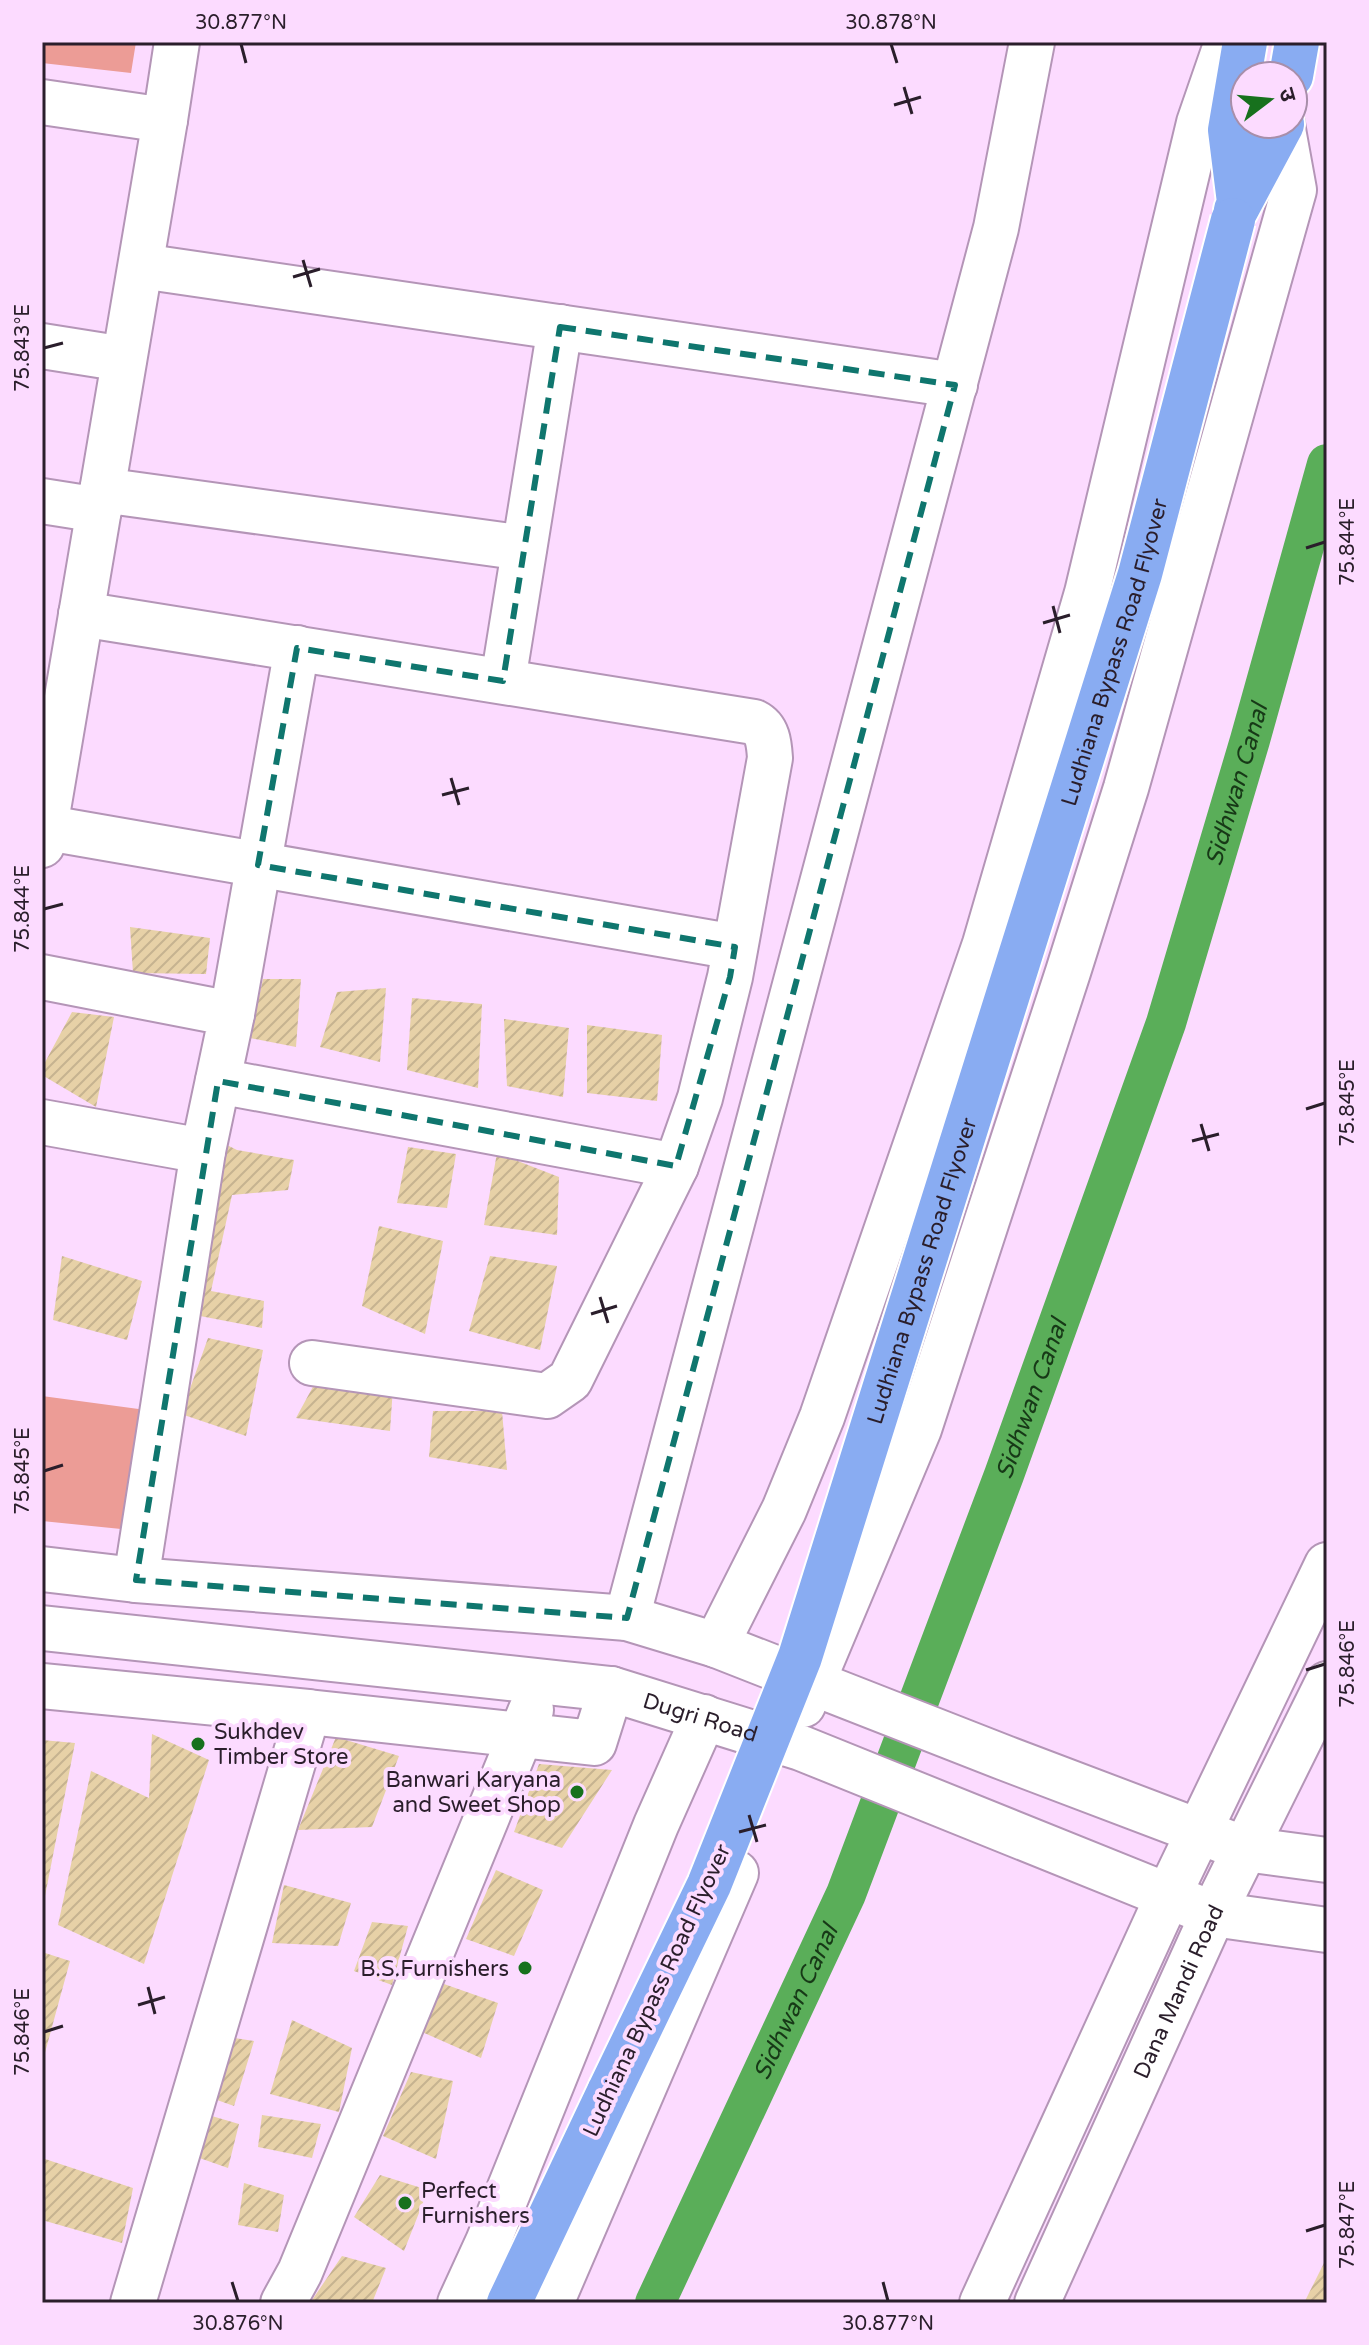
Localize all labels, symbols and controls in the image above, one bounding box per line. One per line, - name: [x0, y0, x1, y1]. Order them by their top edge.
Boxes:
- text: 30.877°N: [195, 11, 287, 35]
- text: 30.878°N: [845, 11, 937, 35]
- north arrow: [1229, 60, 1309, 140]
- text: उ: [1273, 85, 1302, 106]
- text: 75.843°E: [11, 304, 35, 392]
- street label: Ludhiana Bypass Road Flyover: [1056, 495, 1173, 809]
- text: 75.844°E: [1336, 498, 1360, 586]
- water label: Sidhwan Canal: [1199, 697, 1275, 869]
- text: 75.844°E: [11, 865, 35, 953]
- text: 75.845°E: [1336, 1059, 1360, 1147]
- street label: Ludhiana Bypass Road Flyover: [862, 1114, 983, 1427]
- water label: Sidhwan Canal: [990, 1312, 1075, 1483]
- text: 75.845°E: [11, 1427, 35, 1515]
- text: 75.846°E: [1336, 1620, 1360, 1708]
- street label: Dugri Road: [640, 1688, 761, 1748]
- place label: Sukhdev Timber Store: [214, 1719, 349, 1770]
- marker: Sukhdev Timber Store: [189, 1735, 207, 1753]
- place label: Banwari Karyana and Sweet Shop: [386, 1767, 561, 1818]
- marker: Banwari Karyana and Sweet Shop: [568, 1783, 586, 1801]
- street label: Ludhiana Bypass Road Flyover: [578, 1840, 736, 2141]
- street label: Dana Mandi Road: [1128, 1901, 1229, 2083]
- water label: Sidhwan Canal: [747, 1918, 846, 2084]
- place label: B.S.Furnishers: [360, 1956, 509, 1982]
- marker: B.S.Furnishers: [516, 1959, 534, 1977]
- text: 75.846°E: [11, 1988, 35, 2076]
- place label: Perfect Furnishers: [421, 2178, 530, 2229]
- text: 75.847°E: [1336, 2181, 1360, 2269]
- marker: Perfect Furnishers: [396, 2194, 414, 2212]
- text: 30.876°N: [192, 2312, 284, 2336]
- text: 30.877°N: [842, 2312, 934, 2336]

